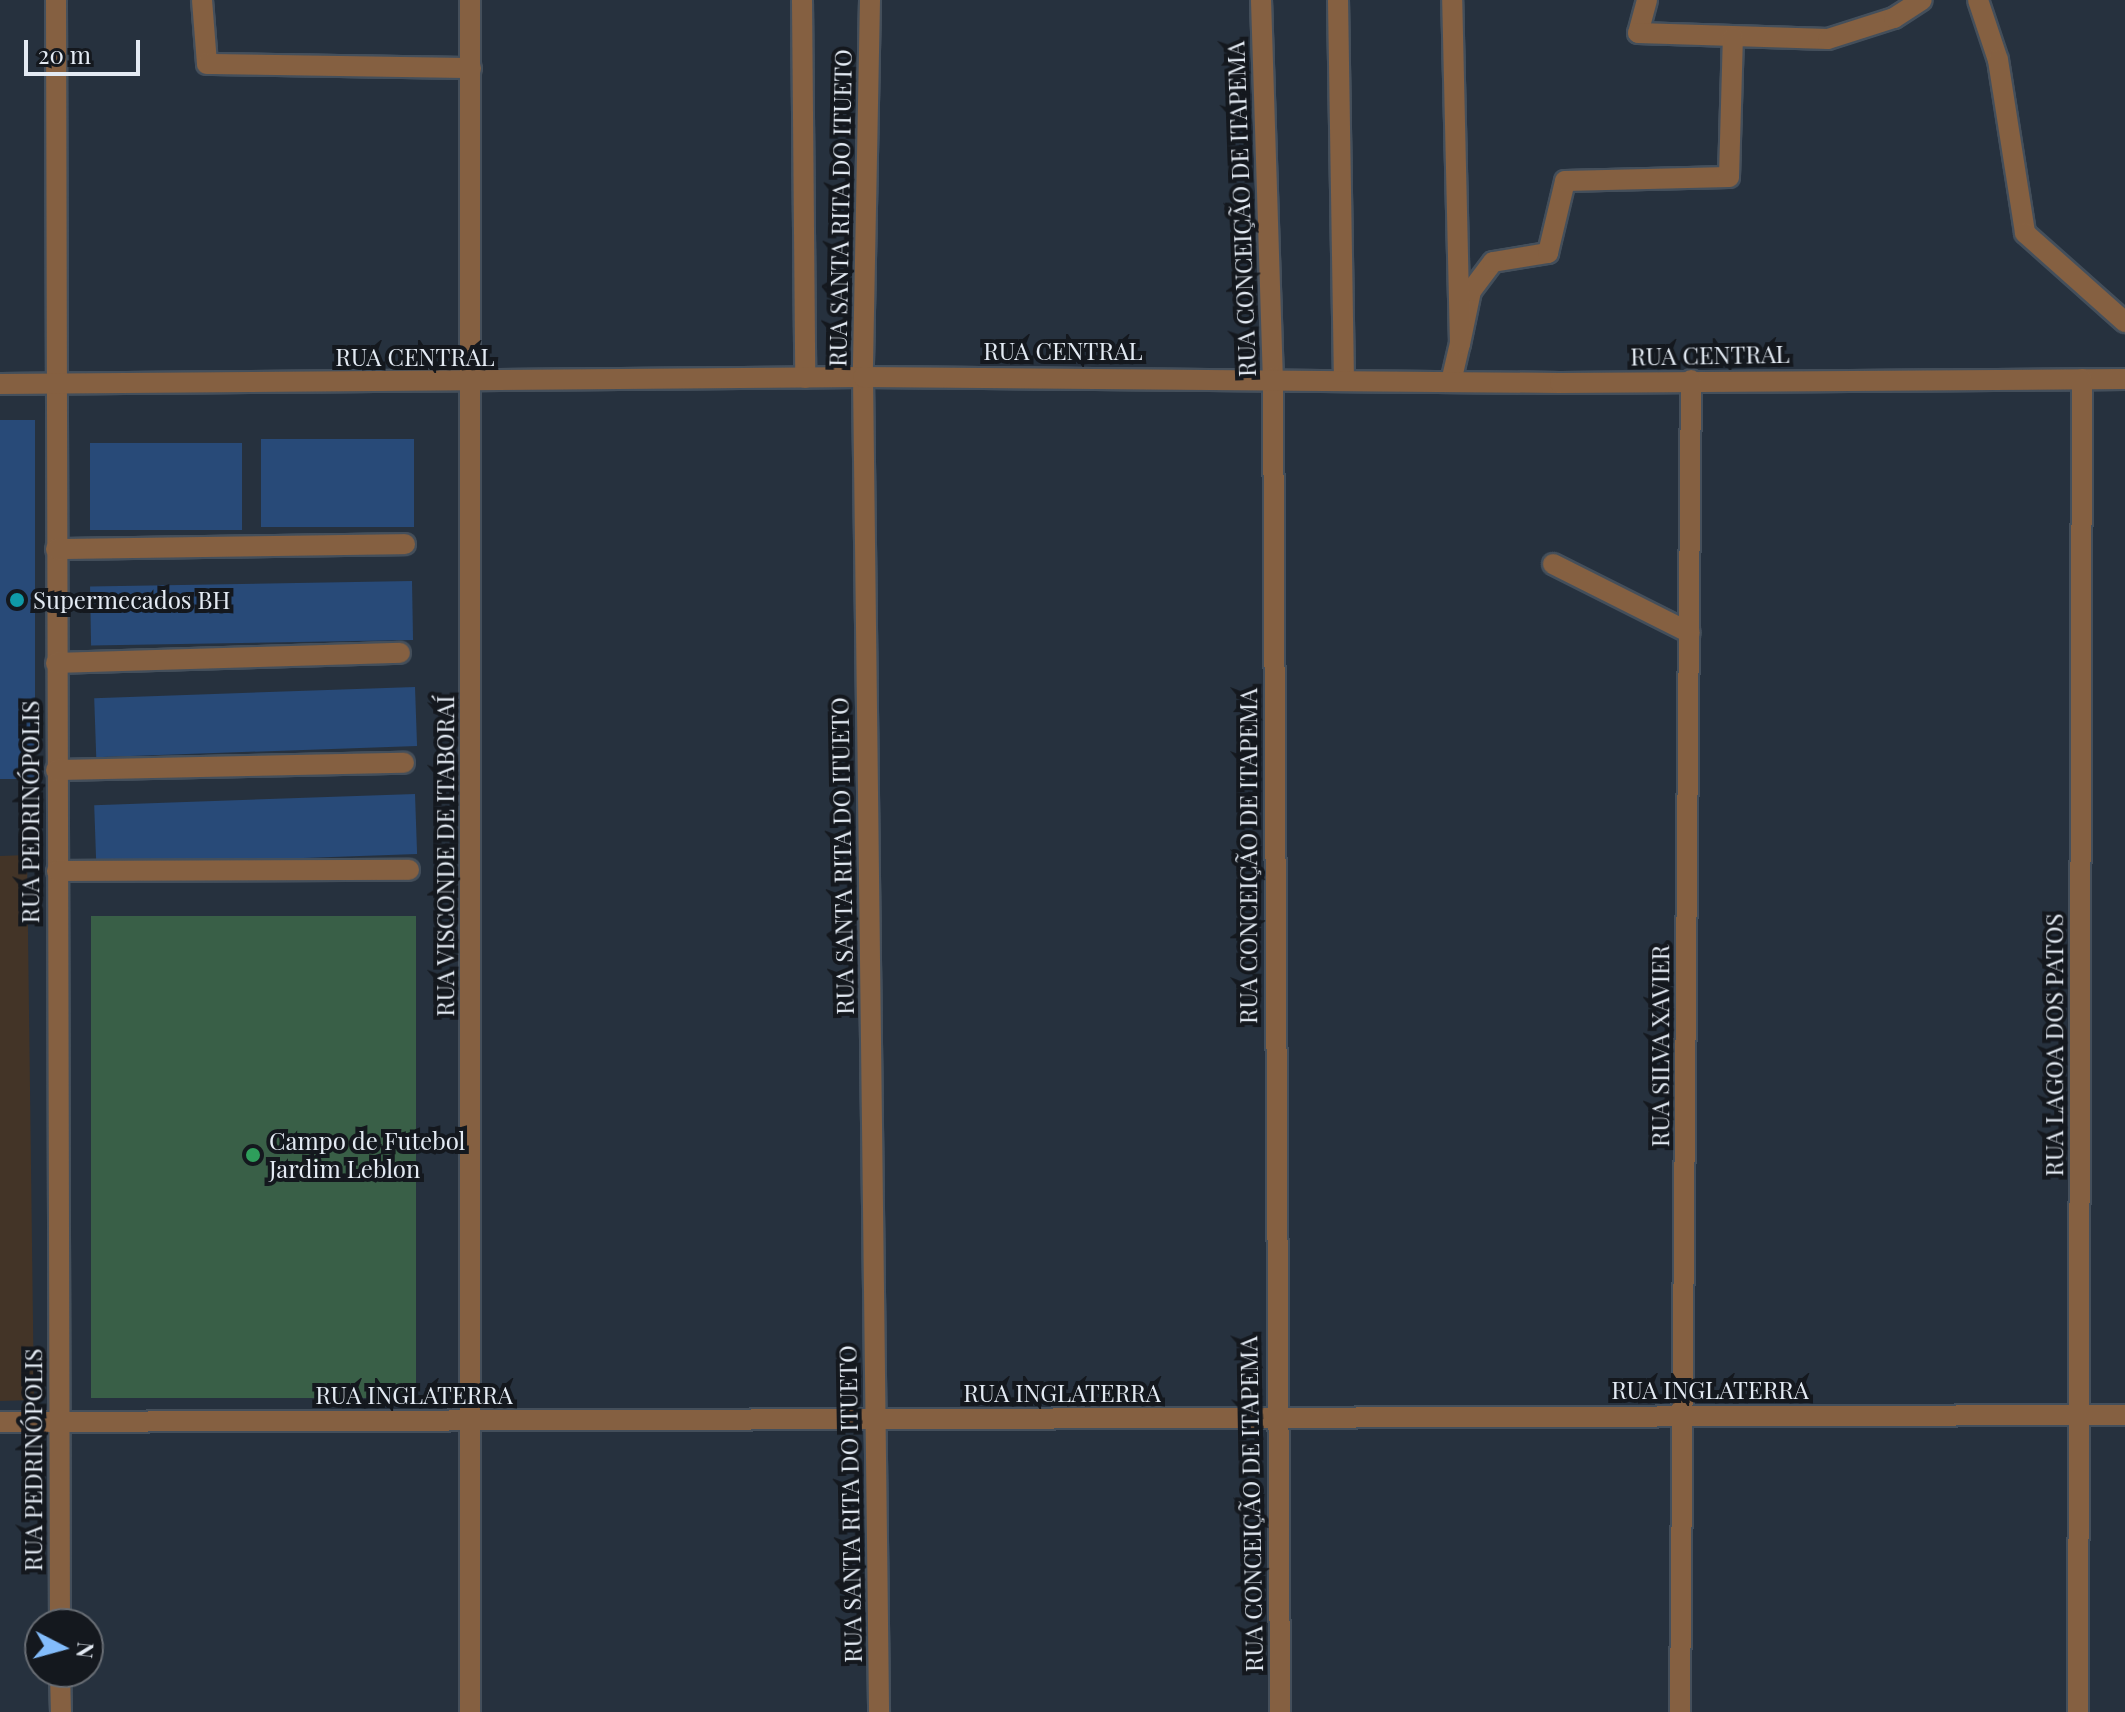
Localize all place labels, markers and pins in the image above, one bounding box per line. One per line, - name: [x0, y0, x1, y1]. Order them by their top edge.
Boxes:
- place label: Supermecados BH: [33, 586, 230, 614]
- marker: Supermecados BH: [8, 591, 26, 609]
- place label: Campo de Futebol Jardim Leblon: [269, 1127, 465, 1183]
- marker: Campo de Futebol Jardim Leblon: [244, 1146, 262, 1164]

